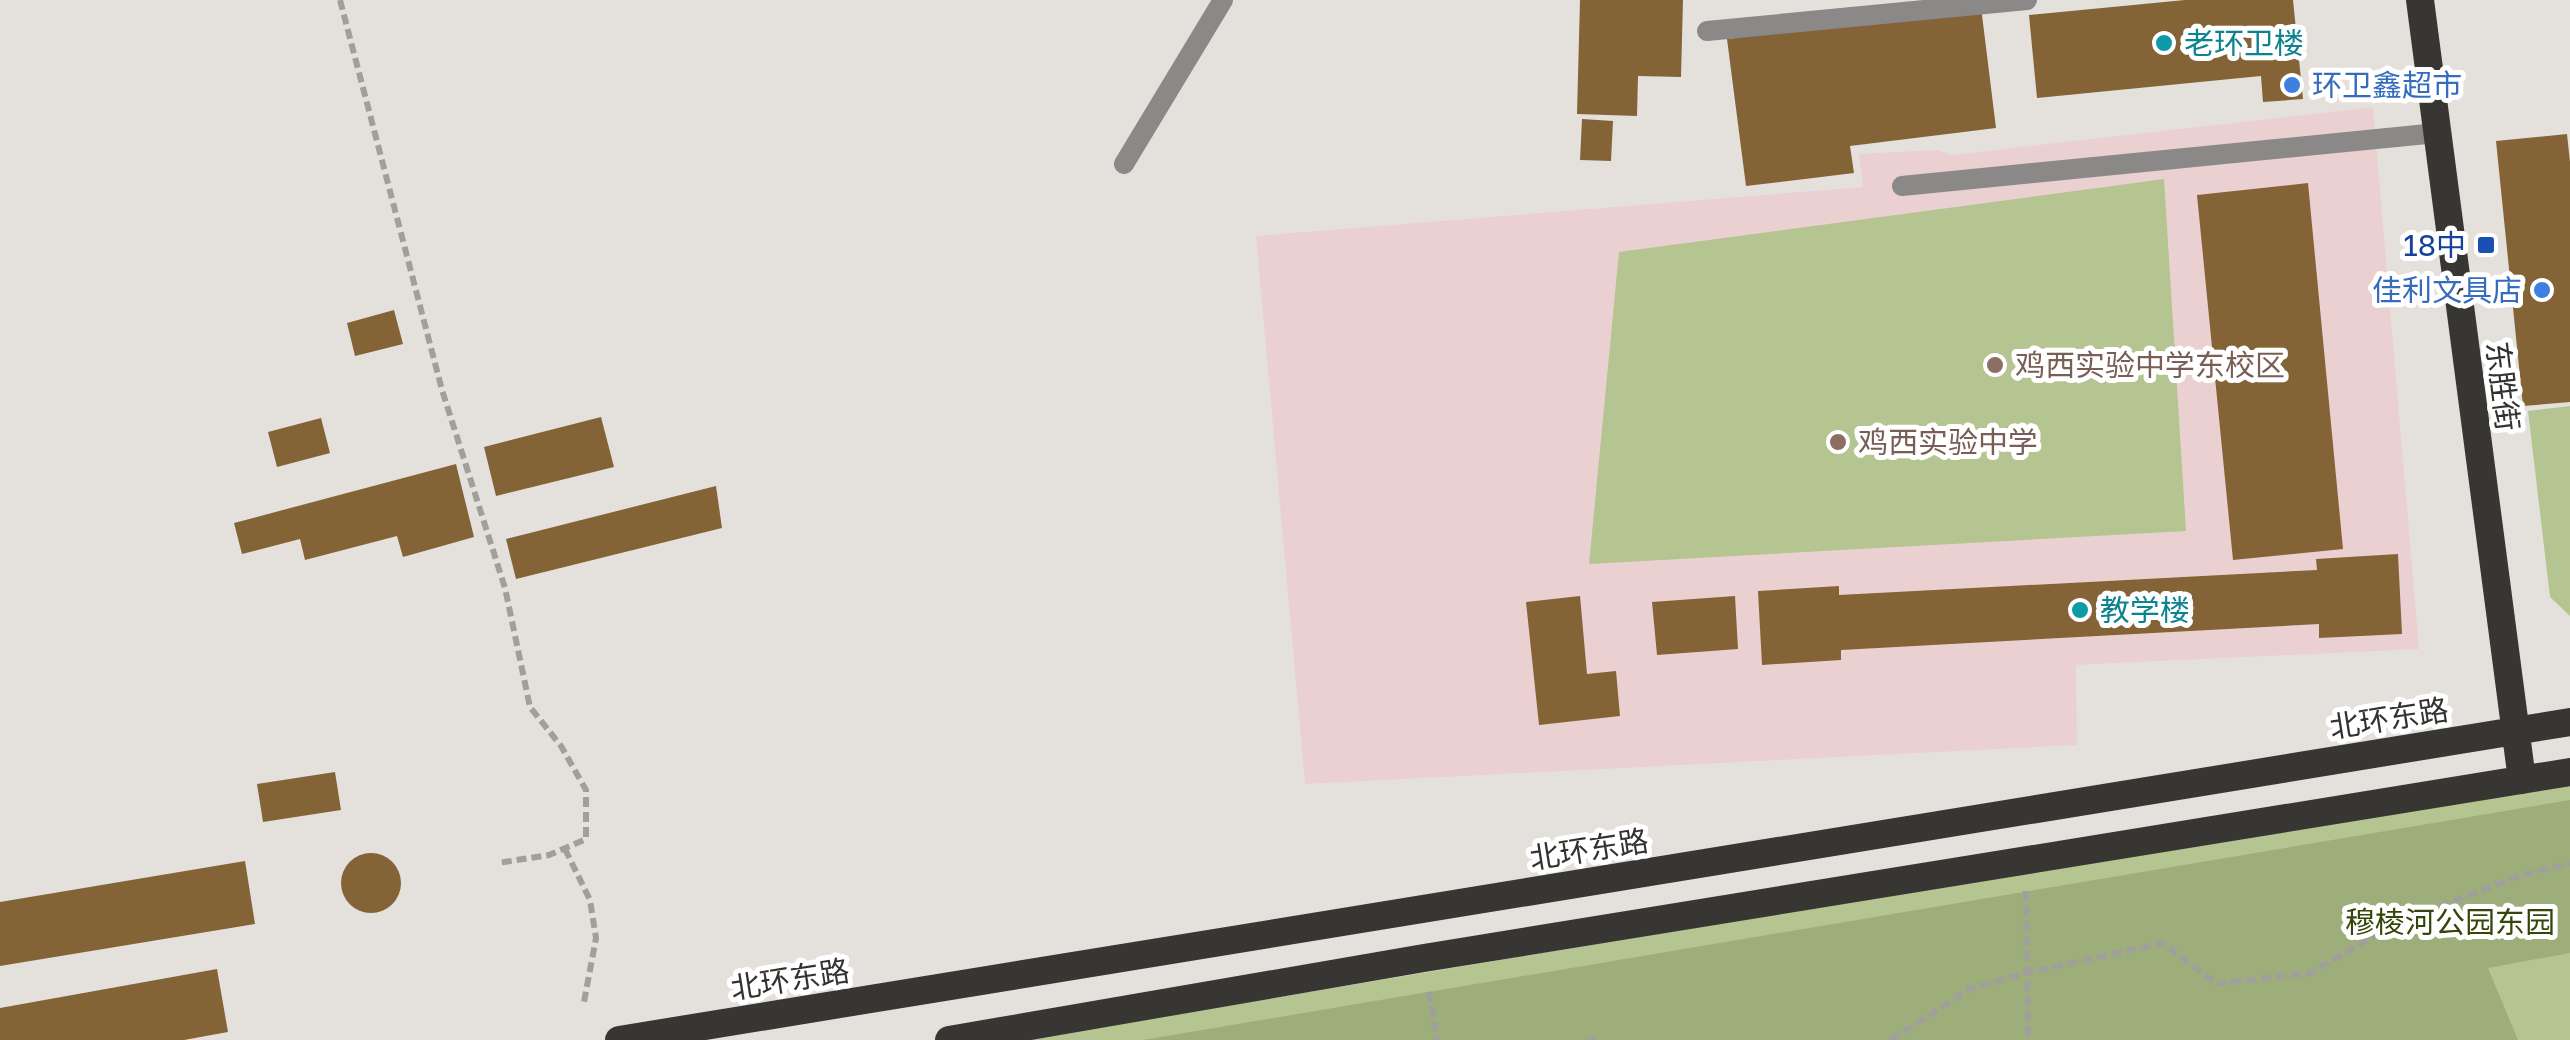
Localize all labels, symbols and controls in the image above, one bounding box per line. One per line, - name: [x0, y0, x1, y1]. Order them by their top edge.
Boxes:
- place label: 老环卫楼: [2184, 25, 2304, 61]
- marker: 老环卫楼: [2153, 32, 2175, 54]
- place label: 环卫鑫超市: [2312, 67, 2462, 103]
- marker: 环卫鑫超市: [2281, 74, 2303, 96]
- place label: 18中: [2403, 227, 2466, 263]
- marker: 18中: [2475, 234, 2497, 256]
- place label: 佳利文具店: [2372, 272, 2522, 308]
- marker: 佳利文具店: [2531, 279, 2553, 301]
- street label: 东胜街: [2480, 339, 2526, 433]
- place label: 鸡西实验中学东校区: [2015, 347, 2285, 383]
- marker: 鸡西实验中学东校区: [1984, 354, 2006, 376]
- place label: 鸡西实验中学: [1858, 424, 2038, 460]
- marker: 鸡西实验中学: [1827, 431, 1849, 453]
- place label: 教学楼: [2100, 592, 2190, 628]
- marker: 教学楼: [2069, 599, 2091, 621]
- street label: 北环东路: [2327, 691, 2451, 745]
- street label: 北环东路: [1527, 822, 1651, 876]
- park label: 穆棱河公园东园: [2345, 904, 2555, 940]
- street label: 北环东路: [728, 952, 852, 1006]

